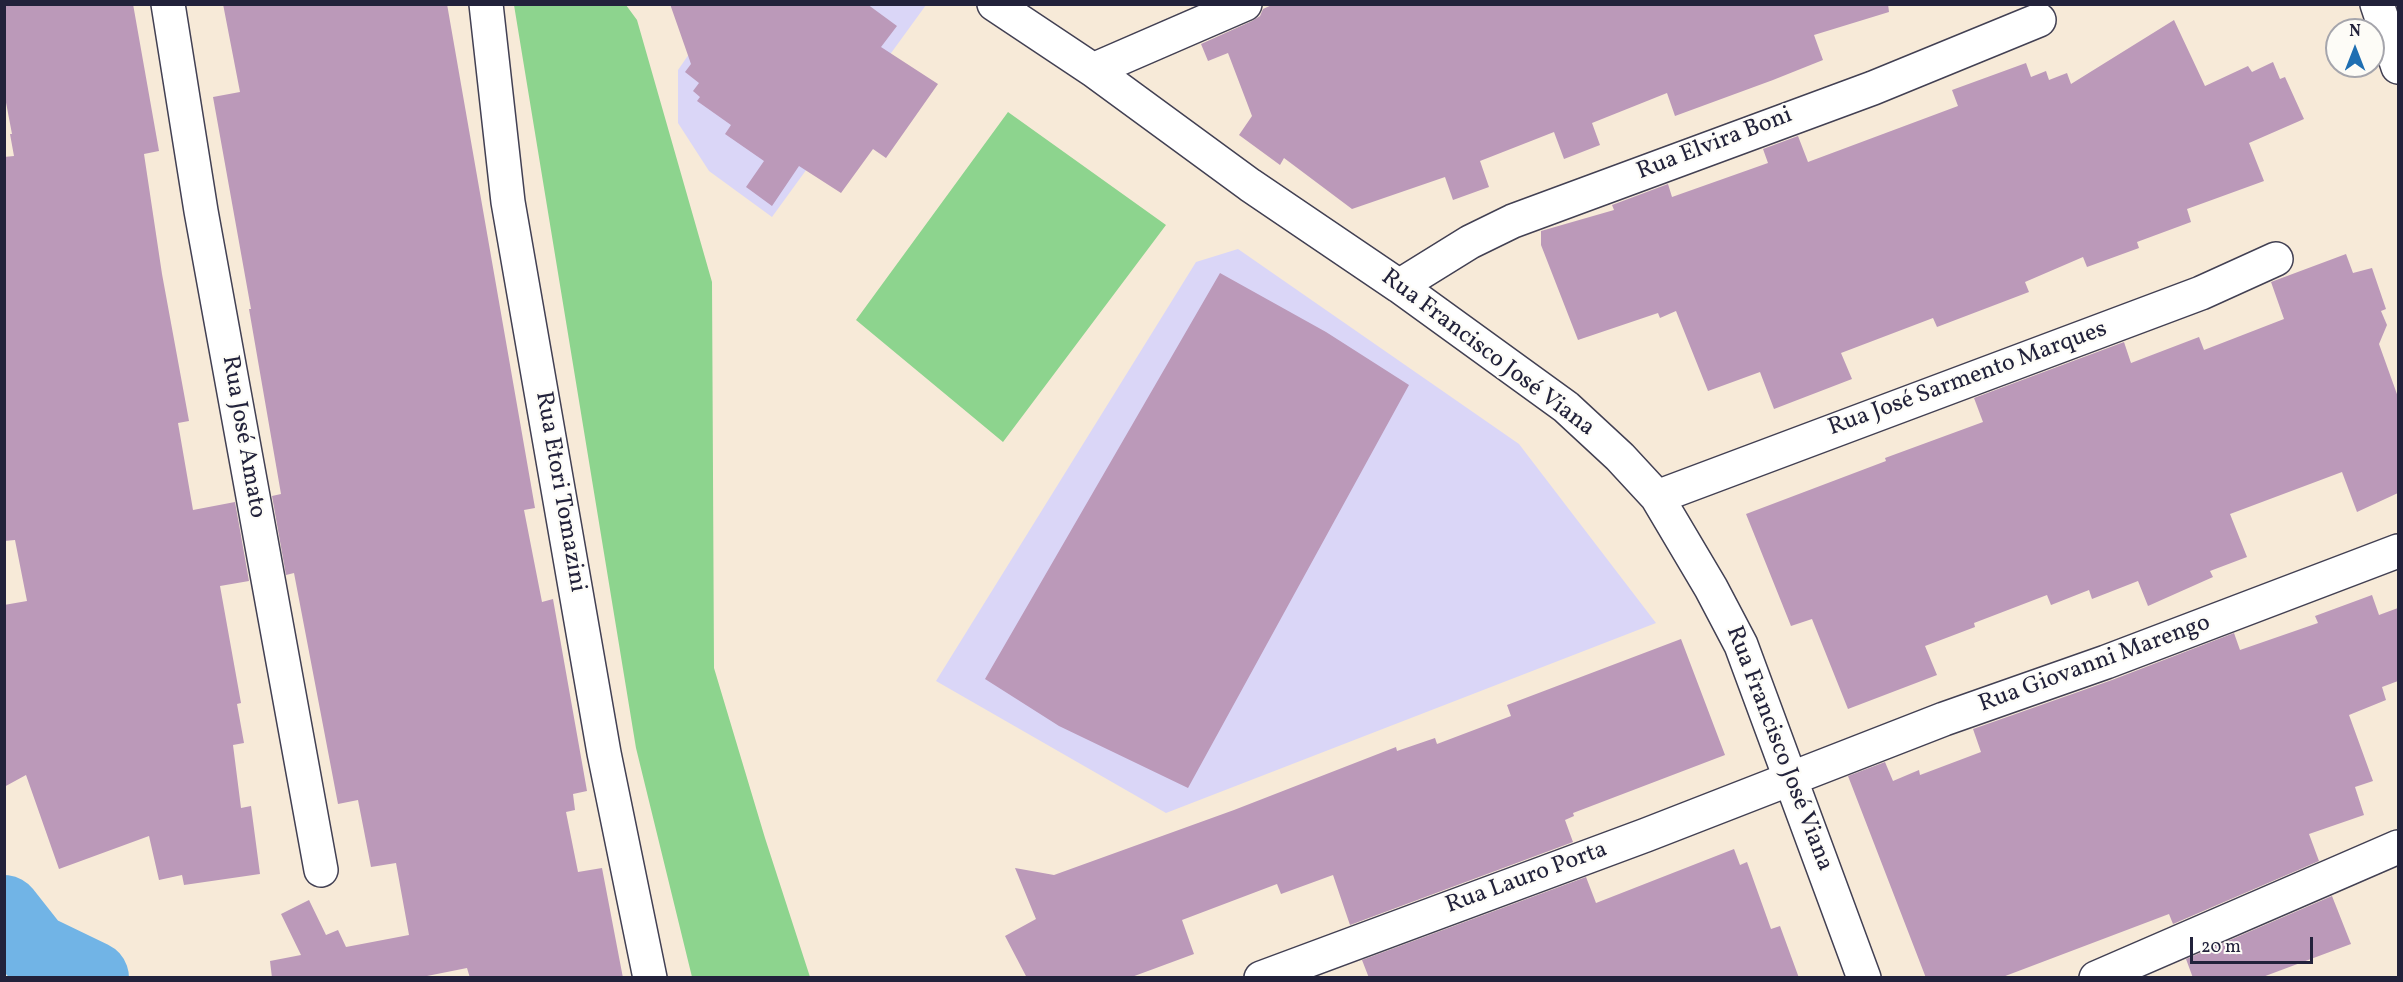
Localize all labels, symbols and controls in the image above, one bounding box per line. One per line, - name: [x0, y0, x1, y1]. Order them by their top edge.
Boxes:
- north arrow: [2325, 18, 2385, 78]
- text: N: [2349, 21, 2361, 43]
- street label: Rua Elvira Boni: [1633, 102, 1797, 188]
- street label: Rua Francisco José Viana: [1374, 264, 1600, 444]
- street label: Rua José Sarmento Marques: [1825, 316, 2111, 444]
- street label: Rua José Amato: [214, 354, 270, 520]
- street label: Rua Etori Tomazini: [527, 389, 591, 595]
- street label: Rua Giovanni Marengo: [1975, 610, 2215, 720]
- street label: Rua Francisco José Viana: [1718, 622, 1838, 876]
- street label: Rua Lauro Porta: [1442, 836, 1612, 922]
- scale bar: [2193, 925, 2316, 963]
- text: 20 m: [2201, 935, 2241, 960]

